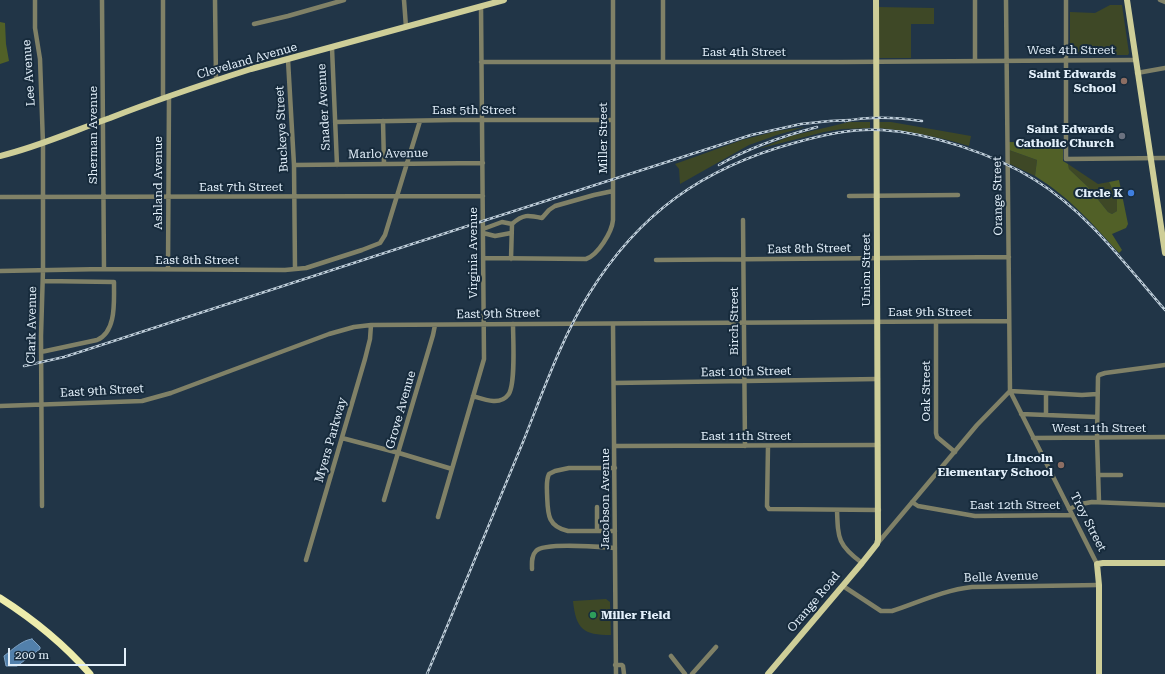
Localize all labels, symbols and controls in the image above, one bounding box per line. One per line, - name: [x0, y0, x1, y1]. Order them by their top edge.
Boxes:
- street label: Lee Avenue: [19, 39, 39, 107]
- street label: Cleveland Avenue: [195, 40, 299, 82]
- street label: West 4th Street: [1027, 43, 1115, 57]
- street label: East 4th Street: [702, 45, 786, 59]
- street label: Snader Avenue: [315, 63, 333, 151]
- place label: Saint Edwards School: [1029, 67, 1116, 95]
- marker: Saint Edwards School: [1119, 76, 1129, 86]
- street label: Buckeye Street: [273, 85, 291, 173]
- street label: Sherman Avenue: [86, 86, 100, 184]
- street label: Miller Street: [596, 102, 610, 174]
- street label: East 5th Street: [432, 103, 516, 117]
- place label: Saint Edwards Catholic Church: [1015, 122, 1114, 150]
- marker: Saint Edwards Catholic Church: [1117, 131, 1127, 141]
- street label: Ashland Avenue: [151, 136, 165, 230]
- street label: Marlo Avenue: [348, 146, 428, 162]
- street label: Orange Street: [990, 156, 1006, 236]
- street label: East 7th Street: [199, 180, 283, 194]
- place label: Circle K: [1075, 186, 1123, 200]
- marker: Circle K: [1126, 188, 1136, 198]
- street label: Virginia Avenue: [466, 207, 480, 299]
- street label: Union Street: [859, 233, 873, 307]
- street label: East 8th Street: [767, 241, 851, 257]
- street label: East 8th Street: [155, 253, 239, 267]
- street label: Clark Avenue: [24, 286, 40, 364]
- street label: Birch Street: [727, 287, 741, 355]
- street label: East 9th Street: [888, 305, 972, 319]
- street label: East 9th Street: [456, 306, 540, 322]
- street label: Oak Street: [919, 360, 933, 422]
- street label: East 10th Street: [701, 364, 791, 380]
- street label: Grove Avenue: [383, 369, 419, 451]
- street label: East 9th Street: [60, 382, 144, 400]
- street label: Myers Parkway: [312, 396, 350, 484]
- street label: West 11th Street: [1052, 421, 1146, 435]
- street label: East 11th Street: [701, 429, 791, 443]
- street label: Jacobson Avenue: [598, 448, 612, 550]
- place label: Lincoln Elementary School: [938, 451, 1053, 479]
- marker: Lincoln Elementary School: [1056, 460, 1066, 470]
- street label: Troy Street: [1067, 490, 1109, 554]
- street label: East 12th Street: [970, 498, 1060, 512]
- street label: Orange Road: [785, 569, 843, 635]
- street label: Belle Avenue: [963, 569, 1039, 585]
- place label: Miller Field: [601, 608, 670, 622]
- marker: Miller Field: [588, 610, 598, 620]
- scale bar: [10, 640, 128, 666]
- text: 200 m: [15, 648, 49, 662]

